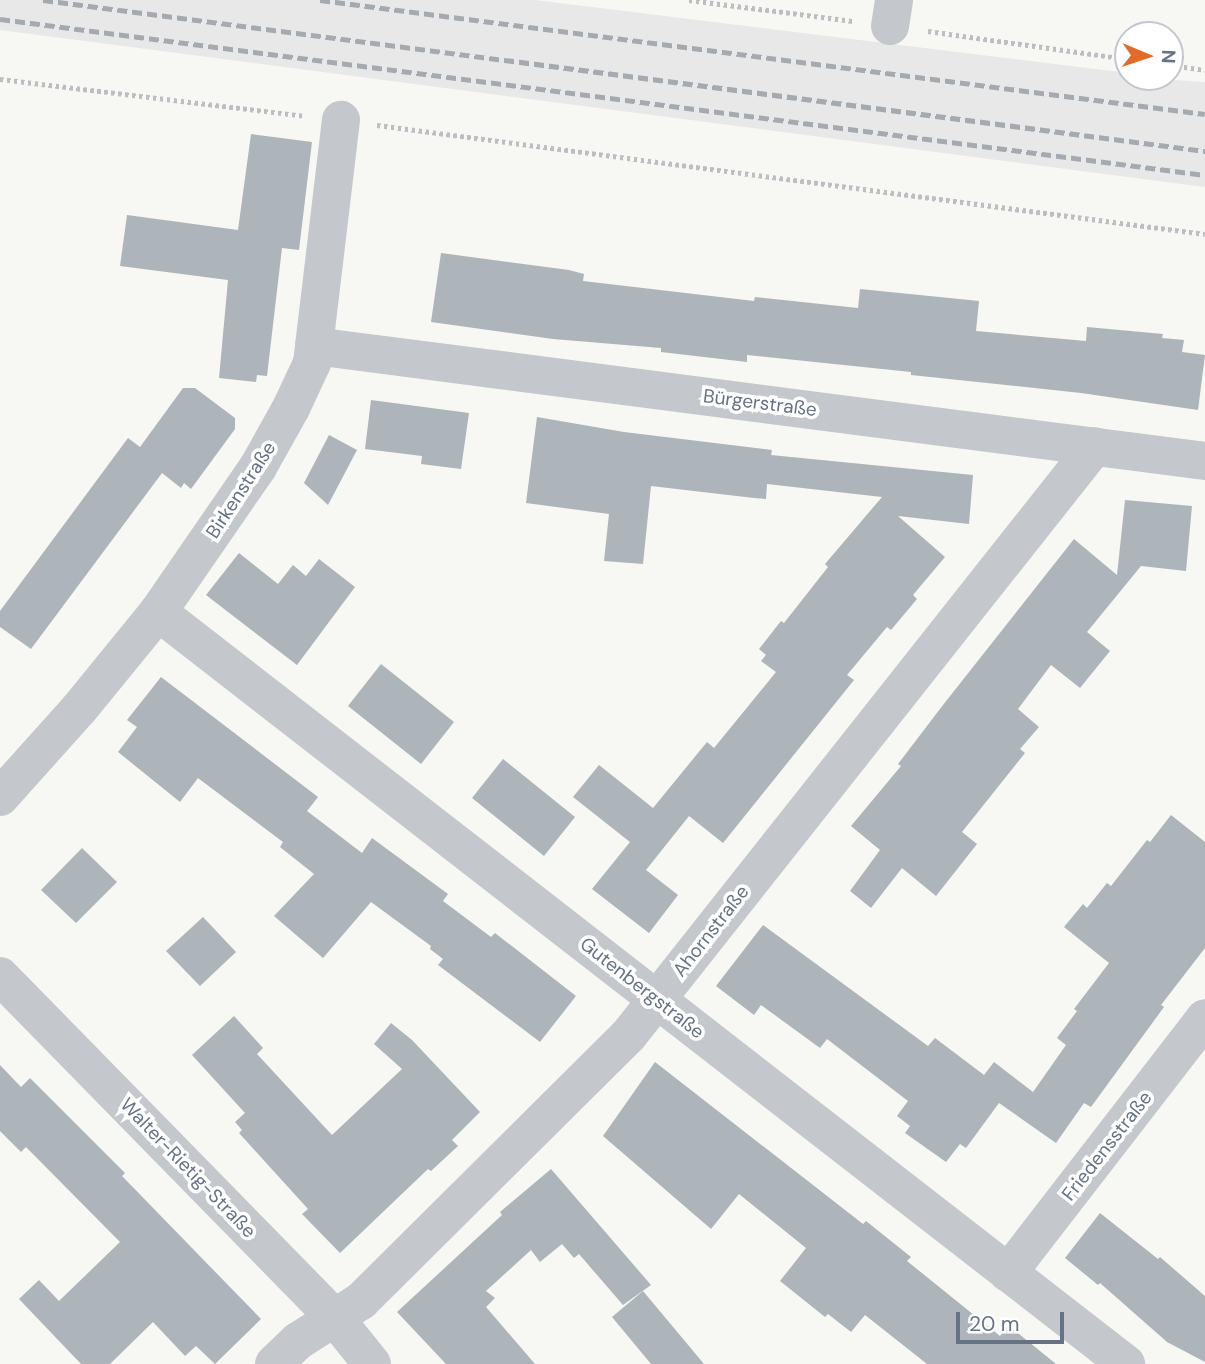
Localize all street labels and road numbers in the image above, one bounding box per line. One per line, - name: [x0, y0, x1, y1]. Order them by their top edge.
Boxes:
- street label: Bürgerstraße: [702, 385, 818, 421]
- street label: Birkenstraße: [201, 437, 281, 543]
- street label: Ahornstraße: [668, 881, 754, 981]
- street label: Gutenbergstraße: [575, 932, 709, 1044]
- street label: Friedensstraße: [1057, 1087, 1157, 1205]
- street label: Walter-Rietig-Straße: [115, 1093, 261, 1243]

